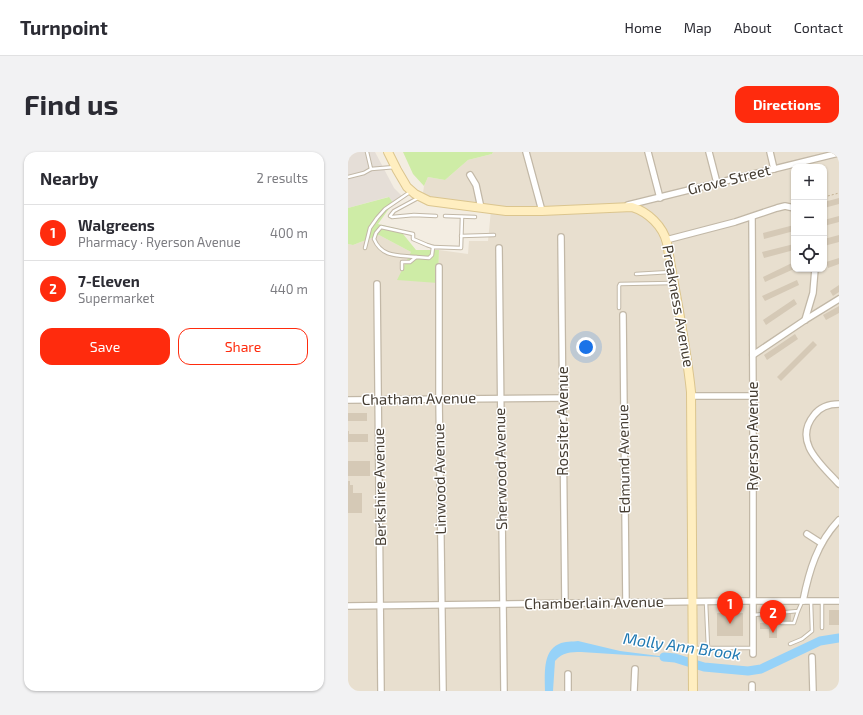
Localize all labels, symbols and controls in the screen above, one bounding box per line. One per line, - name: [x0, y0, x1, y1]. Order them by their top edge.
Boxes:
- text: Turnpoint: [20, 16, 108, 39]
- text: Home: [625, 19, 662, 36]
- text: Map: [684, 19, 712, 36]
- text: About: [734, 19, 772, 36]
- text: Contact: [794, 19, 843, 36]
- button: Directions: [735, 86, 839, 123]
- text: Find us: [24, 87, 118, 121]
- street label: Grove Street: [686, 160, 772, 198]
- map controls: [791, 164, 827, 272]
- button: +: [791, 164, 827, 200]
- text: Nearby: [40, 168, 98, 188]
- text: 2 results: [256, 170, 308, 186]
- button: −: [791, 200, 827, 236]
- text: Walgreens: [78, 216, 155, 234]
- text: 1: [50, 225, 56, 241]
- text: 400 m: [270, 225, 308, 241]
- text: Pharmacy · Ryerson Avenue: [78, 234, 241, 250]
- button: locate: [791, 236, 827, 272]
- street label: Preakness Avenue: [659, 243, 699, 368]
- text: 7-Eleven: [78, 272, 140, 290]
- text: 2: [49, 281, 57, 297]
- text: 440 m: [270, 281, 308, 297]
- text: Supermarket: [78, 290, 155, 306]
- button: Save: [40, 328, 170, 365]
- button: Share: [178, 328, 308, 365]
- your location: [576, 337, 596, 357]
- street label: Rossiter Avenue: [553, 366, 571, 476]
- street label: Ryerson Avenue: [743, 381, 761, 491]
- street label: Chatham Avenue: [362, 388, 476, 408]
- street label: Edmund Avenue: [613, 404, 633, 514]
- street label: Sherwood Avenue: [490, 408, 510, 530]
- street label: Linwood Avenue: [429, 423, 449, 535]
- street label: Berkshire Avenue: [369, 428, 389, 546]
- pin: 1: [717, 591, 743, 624]
- street label: Chamberlain Avenue: [524, 592, 664, 612]
- pin: 2: [760, 600, 786, 633]
- water label: Molly Ann Brook: [622, 628, 742, 664]

